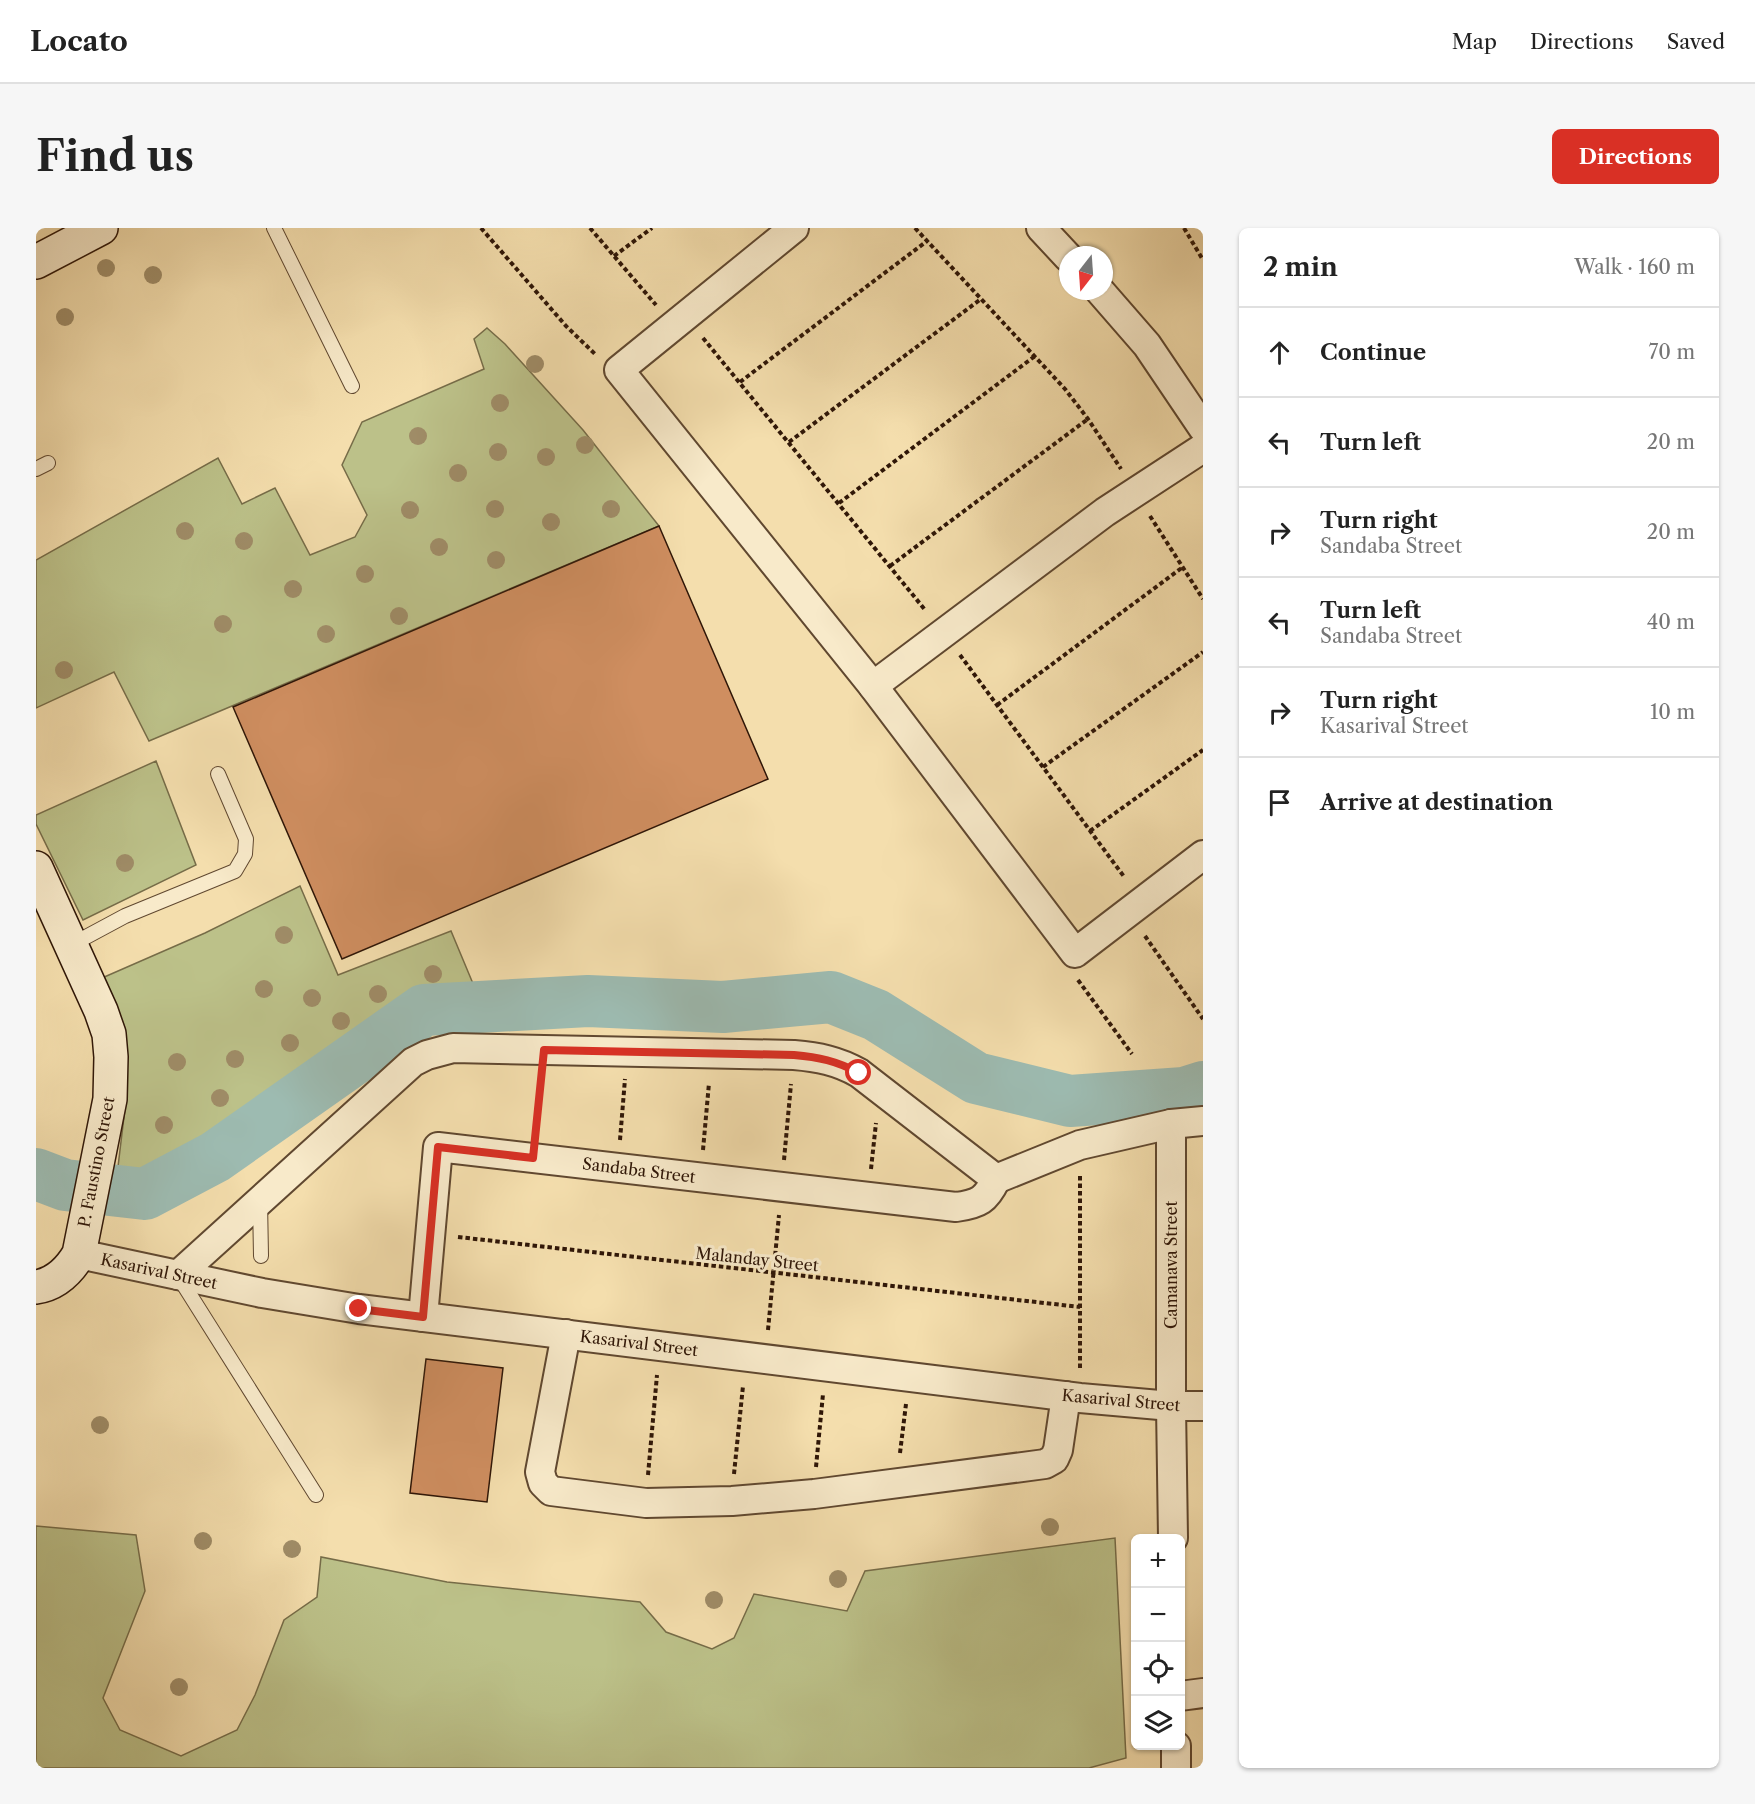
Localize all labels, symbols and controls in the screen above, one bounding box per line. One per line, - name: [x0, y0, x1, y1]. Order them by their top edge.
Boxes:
- text: Locato: [30, 24, 128, 58]
- text: Map: [1452, 29, 1497, 54]
- text: Directions: [1530, 29, 1634, 54]
- text: Saved: [1667, 29, 1725, 54]
- button: Directions: [1552, 129, 1719, 184]
- text: Find us: [36, 130, 194, 182]
- north arrow: [1059, 246, 1113, 300]
- text: 2 min: [1263, 251, 1338, 283]
- text: Walk · 160 m: [1574, 255, 1695, 279]
- icon: ahead: [1263, 336, 1296, 369]
- text: Continue: [1320, 339, 1426, 366]
- text: 70 m: [1649, 340, 1695, 364]
- icon: left: [1263, 426, 1296, 459]
- text: Turn left: [1320, 429, 1421, 456]
- text: 20 m: [1647, 430, 1695, 454]
- text: Turn right: [1320, 507, 1438, 534]
- icon: right: [1263, 516, 1296, 549]
- text: 20 m: [1647, 520, 1695, 544]
- text: Sandaba Street: [1320, 534, 1462, 558]
- text: Turn left: [1320, 597, 1421, 624]
- icon: left: [1263, 606, 1296, 639]
- text: 40 m: [1647, 610, 1695, 634]
- text: Sandaba Street: [1320, 624, 1462, 648]
- text: Turn right: [1320, 687, 1438, 714]
- icon: right: [1263, 696, 1296, 729]
- text: 10 m: [1650, 700, 1695, 724]
- text: Kasarival Street: [1320, 714, 1468, 738]
- icon: arrive: [1263, 786, 1296, 819]
- text: Arrive at destination: [1320, 789, 1553, 816]
- route start: [845, 1059, 871, 1085]
- street label: P. Faustino Street: [74, 1095, 119, 1229]
- street label: Sandaba Street: [581, 1153, 697, 1187]
- street label: Camanava Street: [1161, 1201, 1181, 1329]
- street label: Malanday Street: [695, 1243, 820, 1275]
- street label: Kasarival Street: [99, 1249, 219, 1293]
- route end: [345, 1295, 371, 1321]
- street label: Kasarival Street: [579, 1326, 699, 1360]
- street label: Kasarival Street: [1061, 1385, 1181, 1415]
- map controls: [1131, 1534, 1185, 1750]
- button: +: [1131, 1534, 1185, 1588]
- button: −: [1131, 1588, 1185, 1642]
- button: locate: [1131, 1642, 1185, 1696]
- button: layers: [1131, 1696, 1185, 1750]

